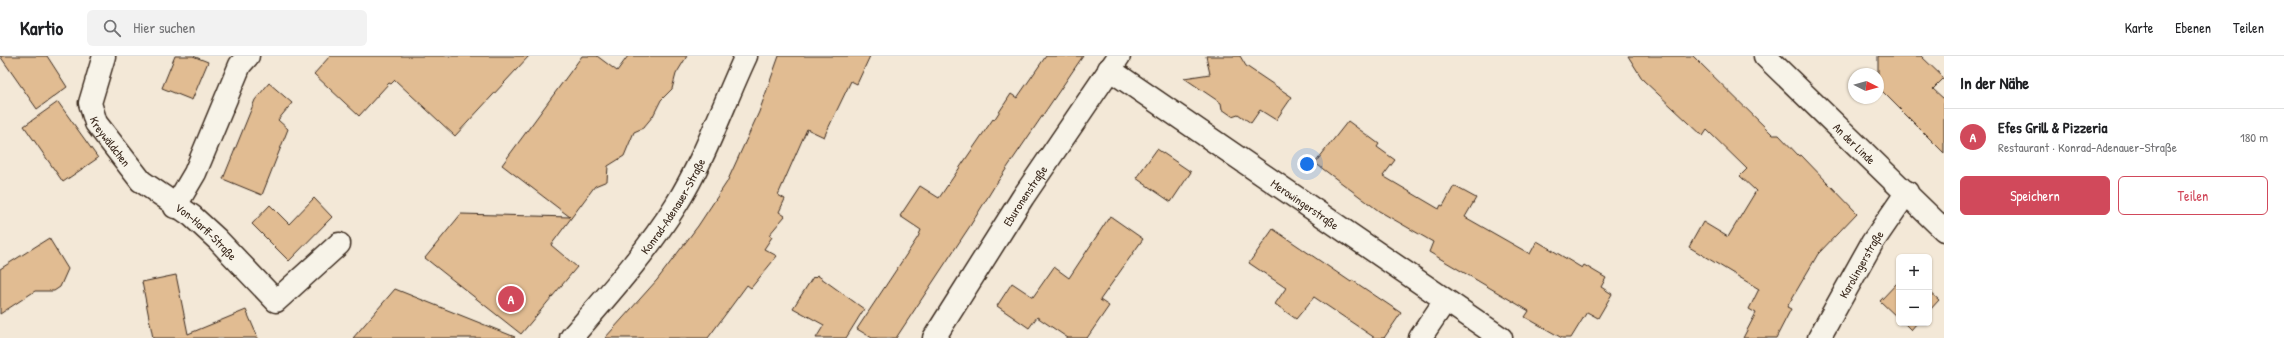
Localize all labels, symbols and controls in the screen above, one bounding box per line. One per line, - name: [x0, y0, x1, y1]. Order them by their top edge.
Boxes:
- search box: [87, 10, 367, 46]
- text: Kartio: [20, 15, 63, 41]
- icon: search: [101, 17, 123, 39]
- text: Hier suchen: [133, 17, 195, 38]
- text: Karte: [2125, 18, 2153, 37]
- text: Ebenen: [2175, 18, 2211, 37]
- text: Teilen: [2233, 18, 2264, 37]
- north arrow: [1848, 68, 1884, 104]
- text: In der Nähe: [1960, 71, 2029, 94]
- street label: Kreywäldchen: [86, 114, 135, 170]
- text: Efes Grill & Pizzeria: [1998, 117, 2107, 138]
- street label: An der Linde: [1830, 119, 1880, 168]
- text: A: [1970, 128, 1976, 146]
- text: 180 m: [2240, 128, 2268, 146]
- text: Restaurant · Konrad-Adenauer-Straße: [1998, 138, 2177, 156]
- your location: [1297, 154, 1317, 174]
- street label: Konrad-Adenauer-Straße: [636, 155, 709, 257]
- street label: Eburonenstraße: [998, 161, 1051, 229]
- street label: Merowingerstraße: [1268, 174, 1343, 233]
- button: Speichern: [1960, 176, 2110, 215]
- button: Teilen: [2118, 176, 2268, 215]
- street label: Von-Harff-Straße: [172, 199, 241, 264]
- street label: Karolingerstraße: [1835, 226, 1887, 301]
- map controls: [1896, 254, 1932, 326]
- button: +: [1896, 254, 1932, 290]
- pin: A: [498, 284, 524, 314]
- button: −: [1896, 290, 1932, 326]

